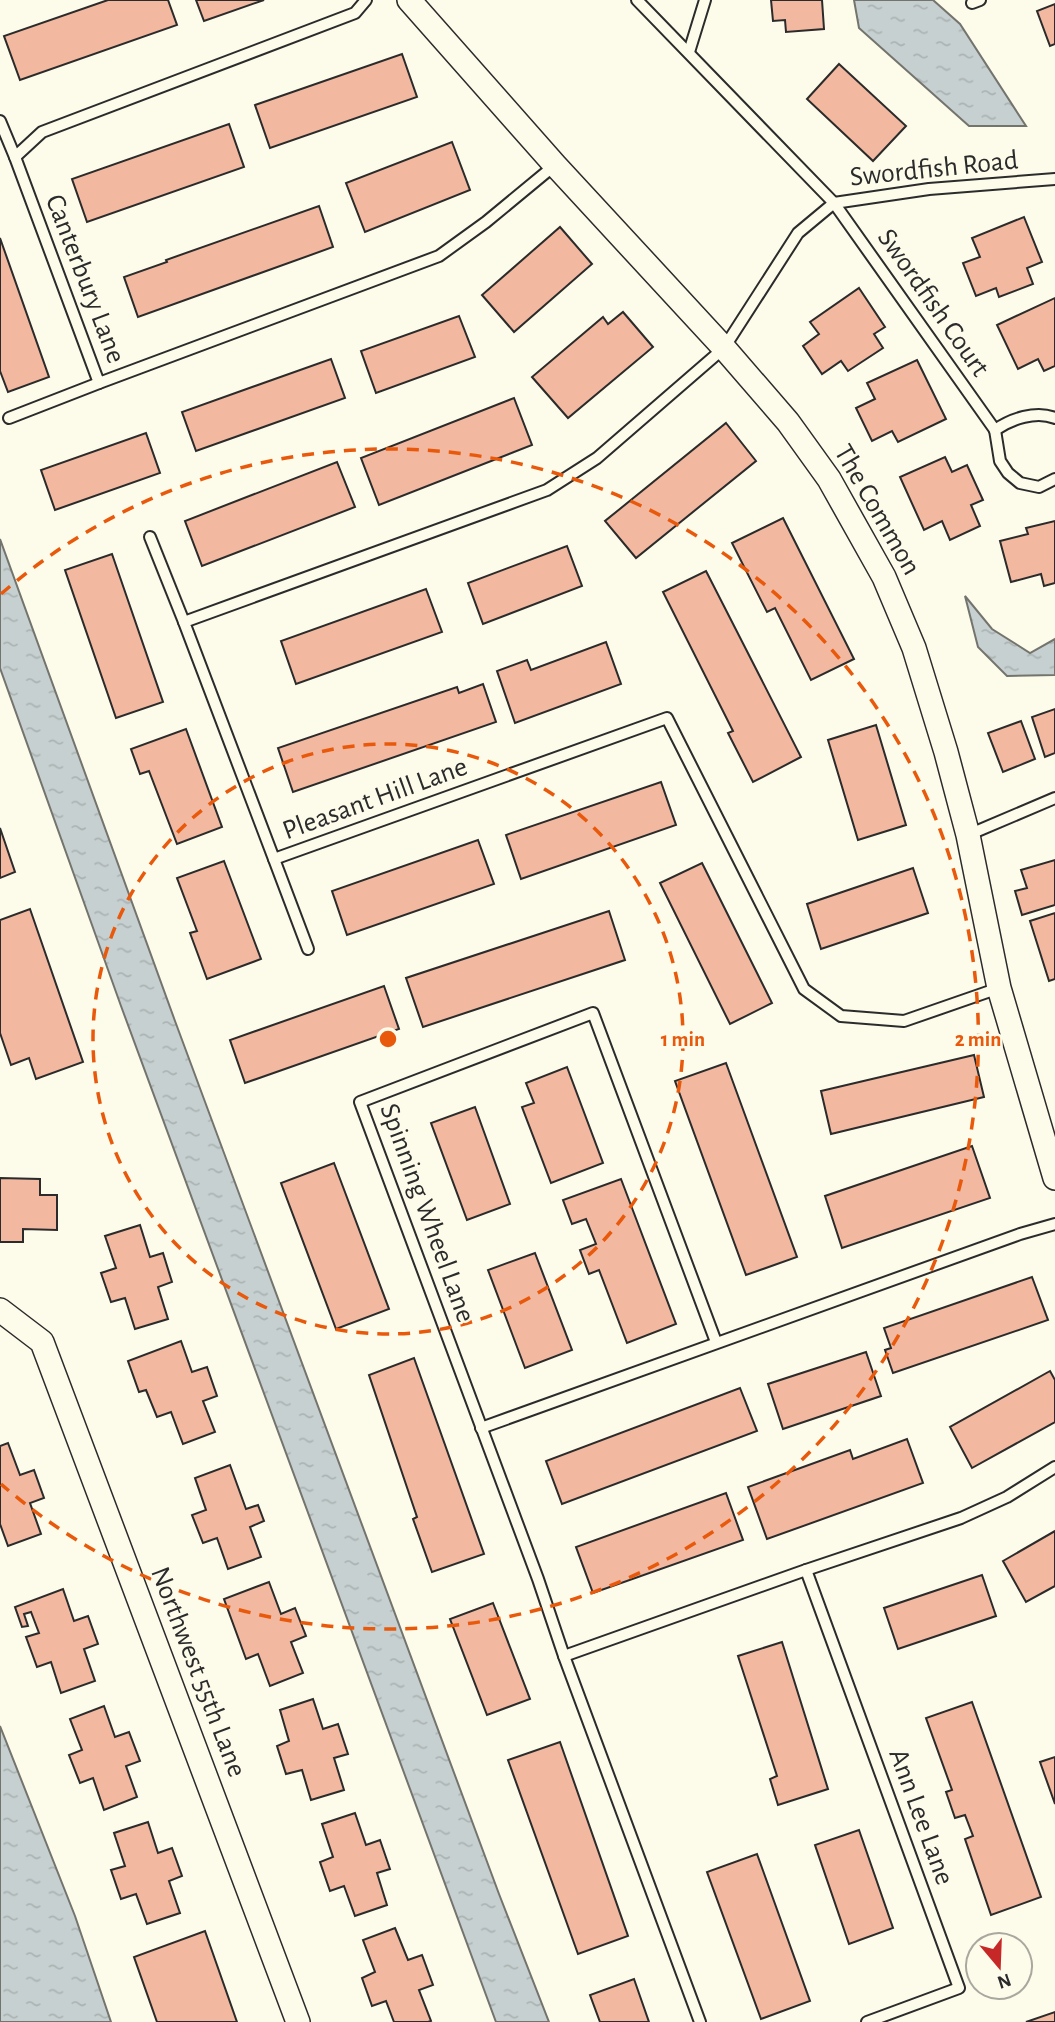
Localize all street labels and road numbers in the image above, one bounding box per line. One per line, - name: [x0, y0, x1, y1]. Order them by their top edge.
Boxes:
- street label: Swordfish Road: [849, 146, 1019, 192]
- street label: Canterbury Lane: [40, 191, 130, 367]
- street label: Swordfish Court: [872, 224, 994, 382]
- street label: The Common: [829, 440, 925, 580]
- street label: Pleasant Hill Lane: [279, 753, 471, 845]
- street label: Spinning Wheel Lane: [374, 1100, 480, 1326]
- street label: Northwest 55th Lane: [145, 1563, 251, 1781]
- street label: Ann Lee Lane: [883, 1745, 959, 1889]

